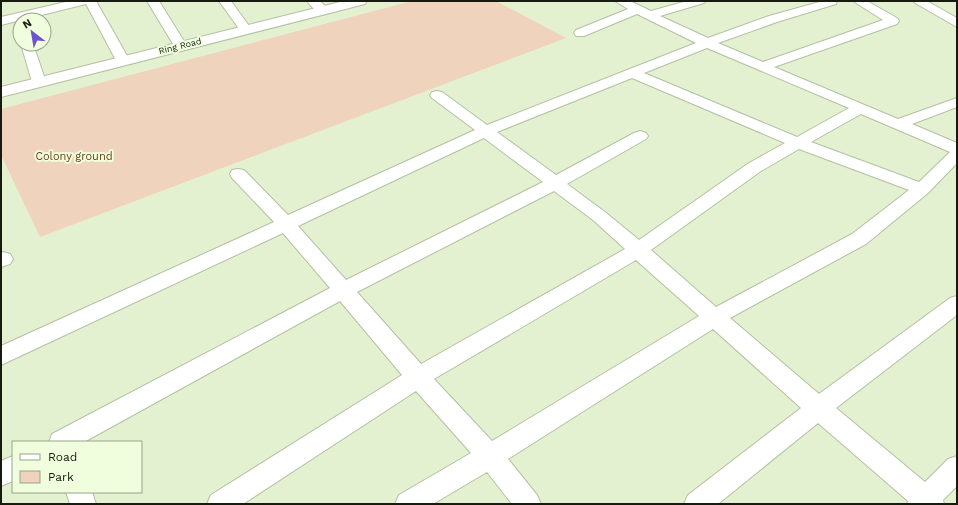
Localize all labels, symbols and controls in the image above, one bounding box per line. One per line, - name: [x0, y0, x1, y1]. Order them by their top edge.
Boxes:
- north arrow: [12, 12, 52, 52]
- text: N: [20, 16, 34, 32]
- street label: Ring Road: [158, 36, 202, 56]
- park label: Colony ground: [35, 150, 113, 163]
- legend: [12, 441, 142, 493]
- text: Road: [48, 450, 77, 464]
- text: Park: [48, 470, 74, 484]

